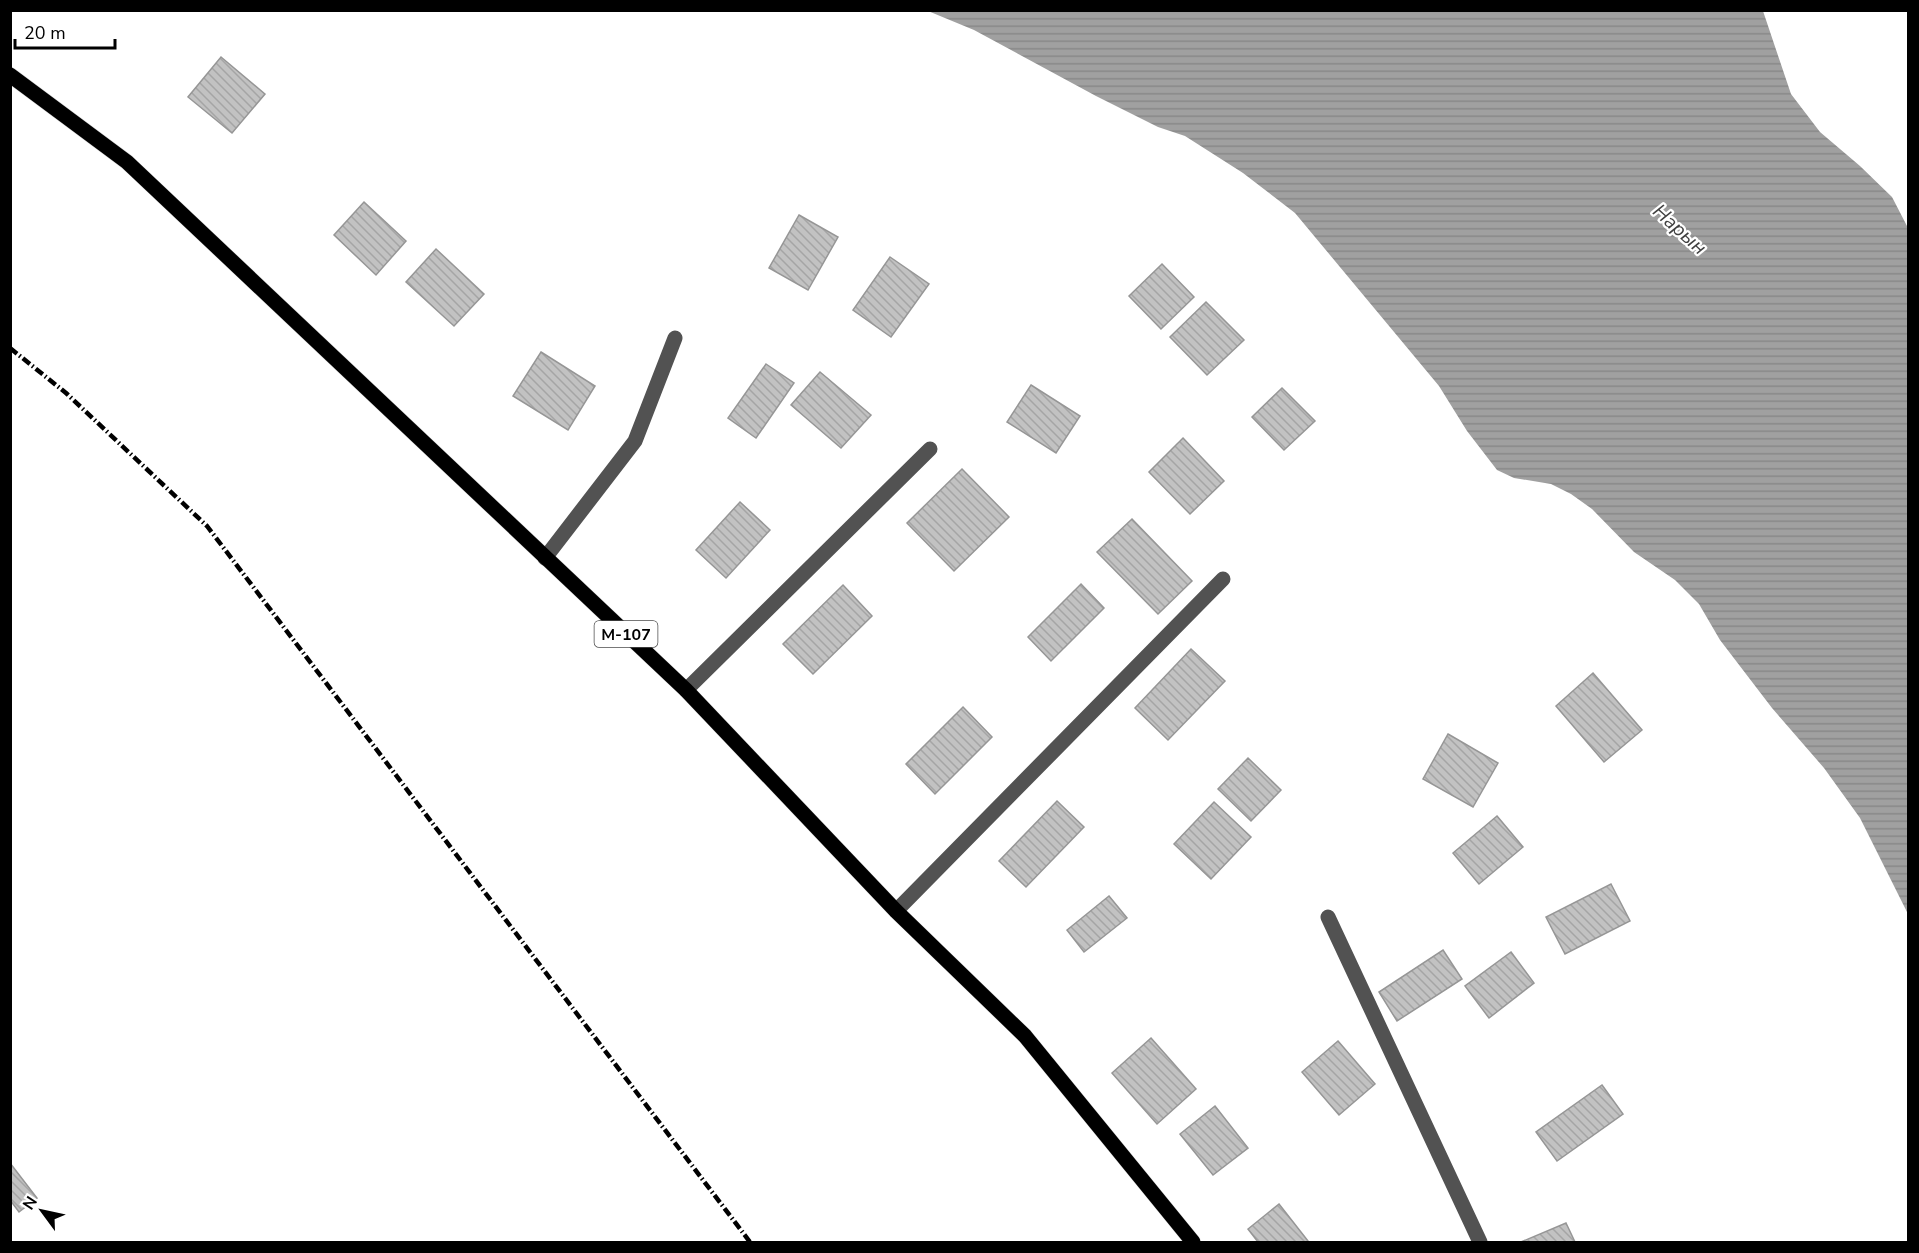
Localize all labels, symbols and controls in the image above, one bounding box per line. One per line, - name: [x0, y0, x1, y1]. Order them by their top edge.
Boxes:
- scale bar: [15, 12, 116, 50]
- text: 20 m: [24, 21, 66, 45]
- water label: Нарын: [1647, 198, 1713, 261]
- road number: М-107: [594, 621, 658, 647]
- north arrow: [12, 1181, 72, 1241]
- text: N: [18, 1192, 43, 1214]

